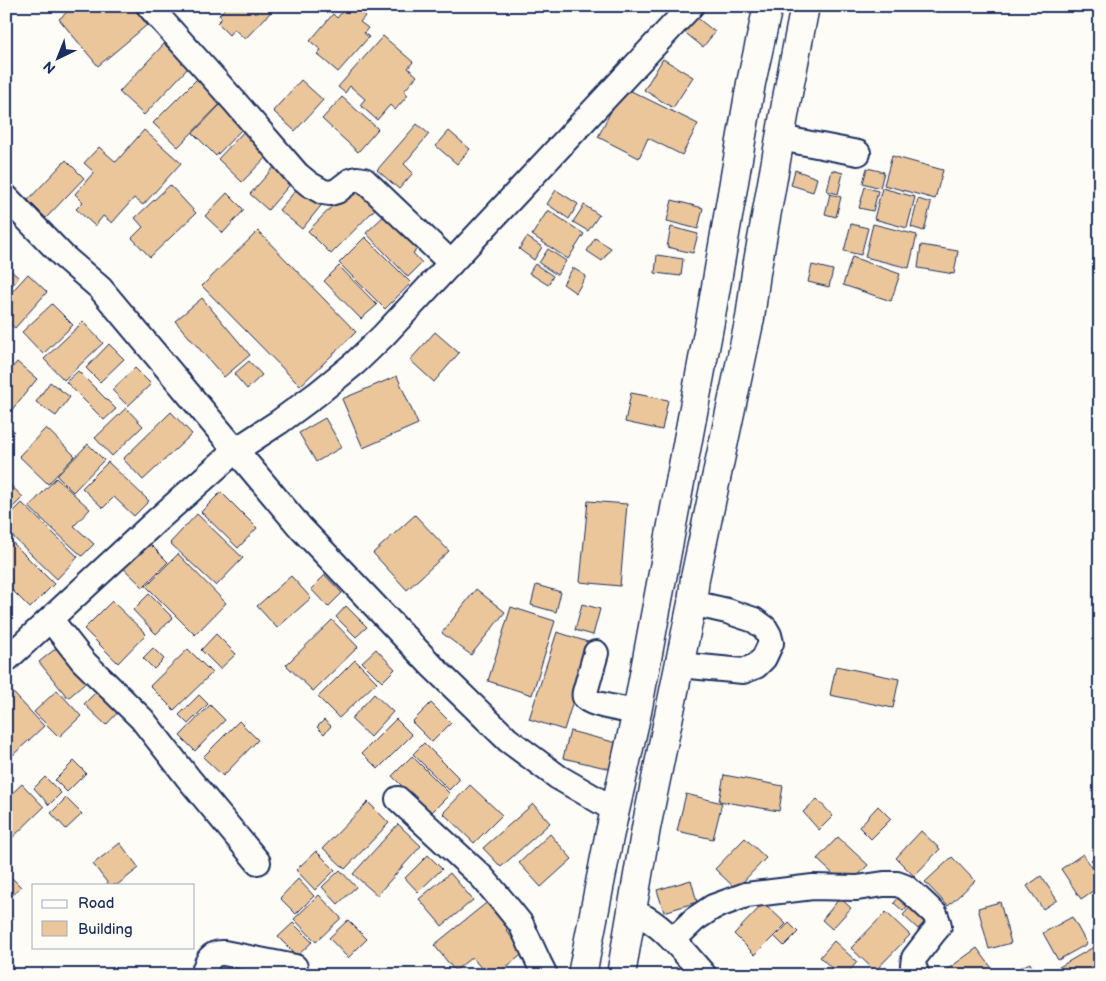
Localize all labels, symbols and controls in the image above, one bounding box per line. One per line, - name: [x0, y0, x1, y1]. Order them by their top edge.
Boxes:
- north arrow: [32, 32, 82, 82]
- text: N: [40, 57, 59, 77]
- legend: [32, 884, 195, 948]
- text: Road: [78, 894, 114, 913]
- text: Building: [78, 920, 133, 939]

